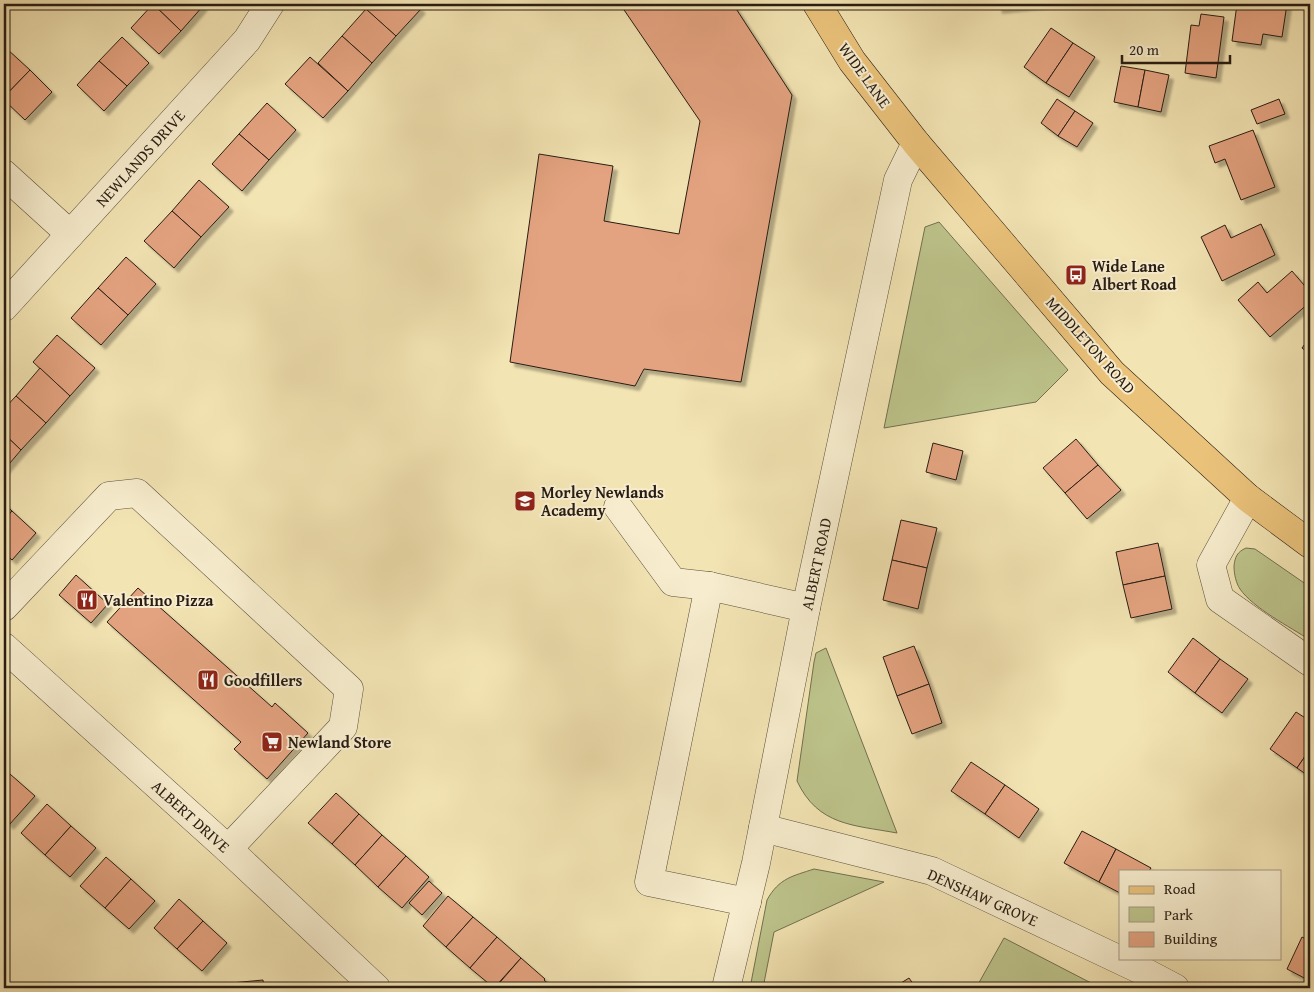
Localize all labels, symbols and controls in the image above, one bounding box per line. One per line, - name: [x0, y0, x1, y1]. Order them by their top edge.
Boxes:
- scale bar: [1122, 32, 1229, 64]
- street label: WIDE LANE: [833, 37, 897, 113]
- text: 20 m: [1129, 39, 1160, 60]
- street label: NEWLANDS DRIVE: [90, 104, 190, 212]
- place label: Wide Lane Albert Road: [1092, 254, 1177, 296]
- bus stop icon: Wide Lane Albert Road: [1064, 263, 1088, 287]
- street label: MIDDLETON ROAD: [1041, 291, 1142, 399]
- place label: Morley Newlands Academy: [541, 480, 664, 522]
- school or university icon: Morley Newlands Academy: [513, 489, 537, 513]
- street label: ALBERT ROAD: [794, 515, 838, 612]
- restaurant icon: Valentino Pizza: [75, 588, 99, 612]
- place label: Valentino Pizza: [103, 588, 214, 612]
- restaurant icon: Goodfillers: [196, 668, 220, 692]
- place label: Goodfillers: [224, 668, 303, 692]
- supermarket icon: Newland Store: [260, 730, 284, 754]
- place label: Newland Store: [288, 730, 391, 754]
- street label: ALBERT DRIVE: [146, 774, 236, 858]
- street label: DENSHAW GROVE: [924, 862, 1042, 932]
- legend: [1119, 870, 1282, 960]
- text: Road: [1164, 878, 1195, 899]
- text: Park: [1164, 904, 1193, 925]
- text: Building: [1164, 928, 1218, 949]

